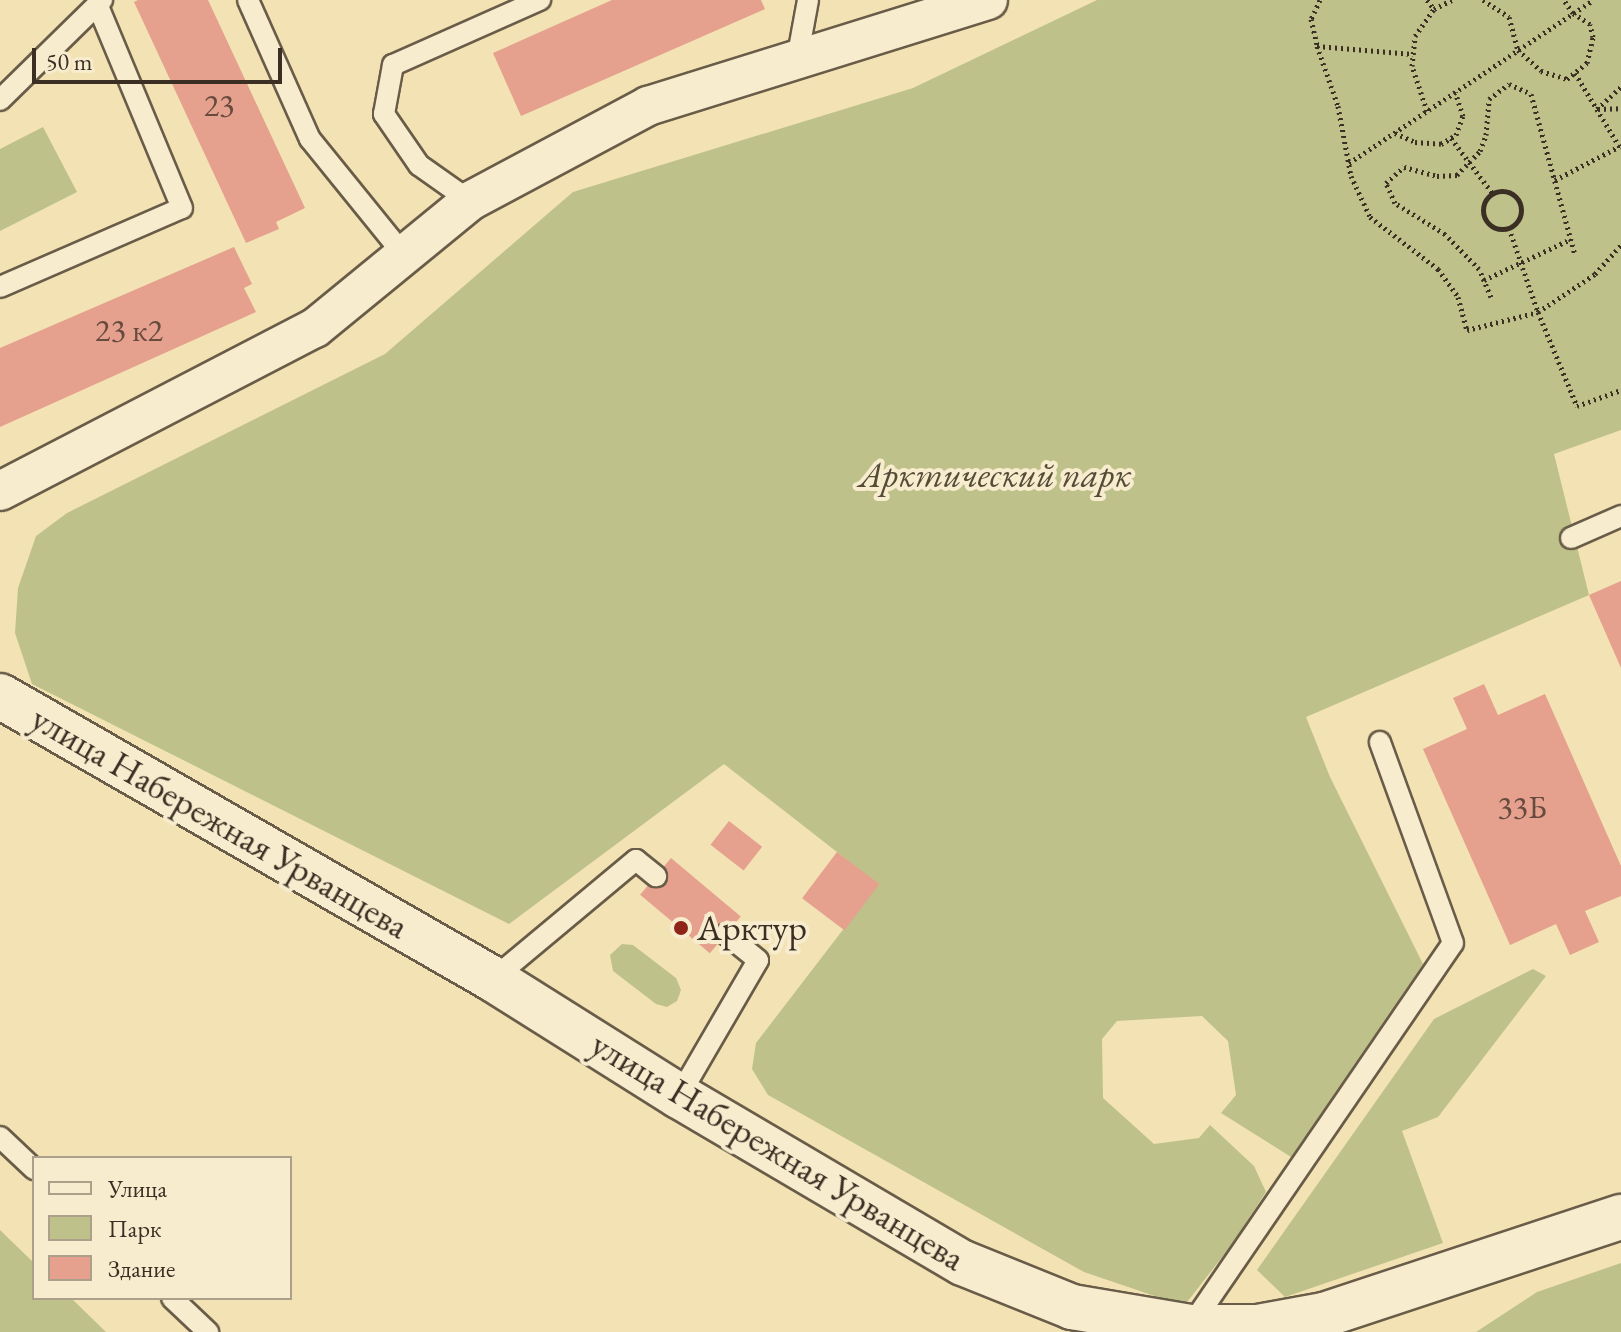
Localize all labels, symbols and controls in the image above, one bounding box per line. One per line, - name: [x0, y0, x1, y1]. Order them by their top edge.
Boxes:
- scale bar: [36, 32, 286, 82]
- text: 50 m: [46, 46, 93, 77]
- house number: 23: [204, 86, 234, 124]
- house number: 23 к2: [95, 311, 163, 349]
- park label: Арктический парк: [859, 453, 1131, 497]
- street label: улица Набережная Урванцева: [24, 696, 416, 948]
- house number: 33Б: [1497, 788, 1547, 826]
- place label: Арктур: [697, 906, 807, 950]
- marker: Арктур: [672, 919, 690, 937]
- street label: улица Набережная Урванцева: [583, 1022, 973, 1280]
- legend: [32, 1156, 292, 1300]
- text: Улица: [108, 1173, 167, 1204]
- text: Парк: [108, 1213, 161, 1244]
- text: Здание: [108, 1253, 175, 1284]

